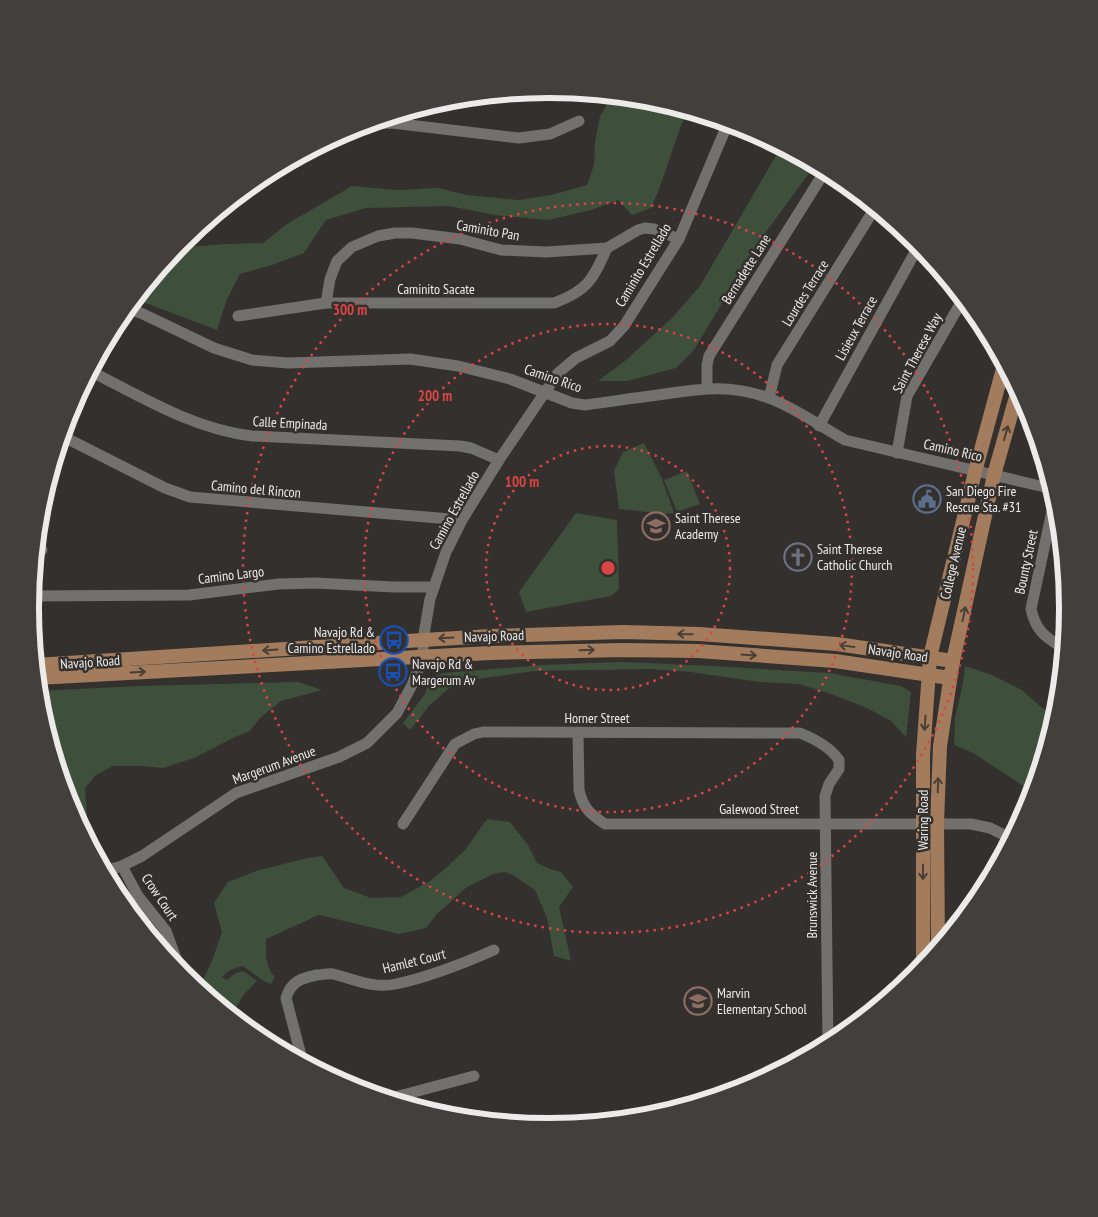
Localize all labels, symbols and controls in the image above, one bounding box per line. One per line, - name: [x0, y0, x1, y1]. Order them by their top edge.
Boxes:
- street label: Caminito Pan: [455, 216, 521, 244]
- street label: Caminito Estrellado: [611, 220, 675, 310]
- street label: Bernadette Lane: [717, 230, 775, 307]
- street label: Lourdes Terrace: [778, 256, 833, 329]
- street label: Caminito Sacate: [397, 280, 475, 298]
- street label: Lisieux Terrace: [831, 292, 881, 363]
- text: 300 m: [333, 300, 367, 319]
- street label: Saint Therese Way: [888, 309, 946, 396]
- street label: Camino Rico: [522, 360, 584, 396]
- text: 200 m: [418, 386, 452, 405]
- street label: Calle Empinada: [252, 412, 328, 434]
- one-way arrow: [1001, 425, 1011, 441]
- street label: Camino Rico: [922, 435, 984, 465]
- street label: Camino Estrellado: [425, 467, 483, 553]
- text: 100 m: [505, 472, 539, 491]
- street label: Camino del Rincon: [210, 476, 302, 502]
- place label: San Diego Fire Rescue Sta. #31: [946, 482, 1021, 516]
- public building icon: San Diego Fire Rescue Sta. #31: [912, 484, 942, 514]
- place label: Saint Therese Academy: [675, 509, 741, 543]
- school or university icon: Saint Therese Academy: [641, 511, 671, 541]
- street label: College Avenue: [936, 525, 970, 601]
- street label: Bounty Street: [1010, 528, 1042, 596]
- place label: Saint Therese Catholic Church: [817, 540, 893, 574]
- church icon: Saint Therese Catholic Church: [783, 542, 813, 572]
- centre of rings: [599, 559, 617, 577]
- street label: Camino Largo: [197, 562, 265, 588]
- one-way arrow: [960, 606, 969, 622]
- place label: Navajo Rd & Camino Estrellado: [287, 623, 375, 657]
- bus stop icon: Navajo Rd & Camino Estrellado: [379, 625, 409, 655]
- street label: Navajo Road: [464, 626, 524, 646]
- one-way arrow: [678, 629, 694, 639]
- one-way arrow: [439, 634, 455, 643]
- one-way arrow: [840, 640, 856, 650]
- street label: Navajo Road: [867, 640, 929, 666]
- one-way arrow: [262, 645, 278, 654]
- one-way arrow: [579, 646, 595, 655]
- one-way arrow: [741, 650, 757, 660]
- street label: Navajo Road: [59, 651, 121, 673]
- place label: Navajo Rd & Margerum Av: [412, 655, 476, 689]
- bus stop icon: Navajo Rd & Margerum Av: [378, 657, 408, 687]
- one-way arrow: [130, 668, 146, 677]
- street label: Horner Street: [564, 709, 630, 727]
- one-way arrow: [920, 715, 929, 731]
- street label: Margerum Avenue: [230, 742, 318, 788]
- one-way arrow: [934, 777, 943, 793]
- street label: Waring Road: [914, 790, 932, 850]
- street label: Galewood Street: [719, 800, 799, 818]
- street label: Brunswick Avenue: [803, 851, 821, 938]
- one-way arrow: [918, 863, 928, 879]
- street label: Crow Court: [138, 870, 182, 924]
- street label: Hamlet Court: [381, 944, 447, 978]
- place label: Marvin Elementary School: [717, 984, 807, 1018]
- school or university icon: Marvin Elementary School: [683, 986, 713, 1016]

